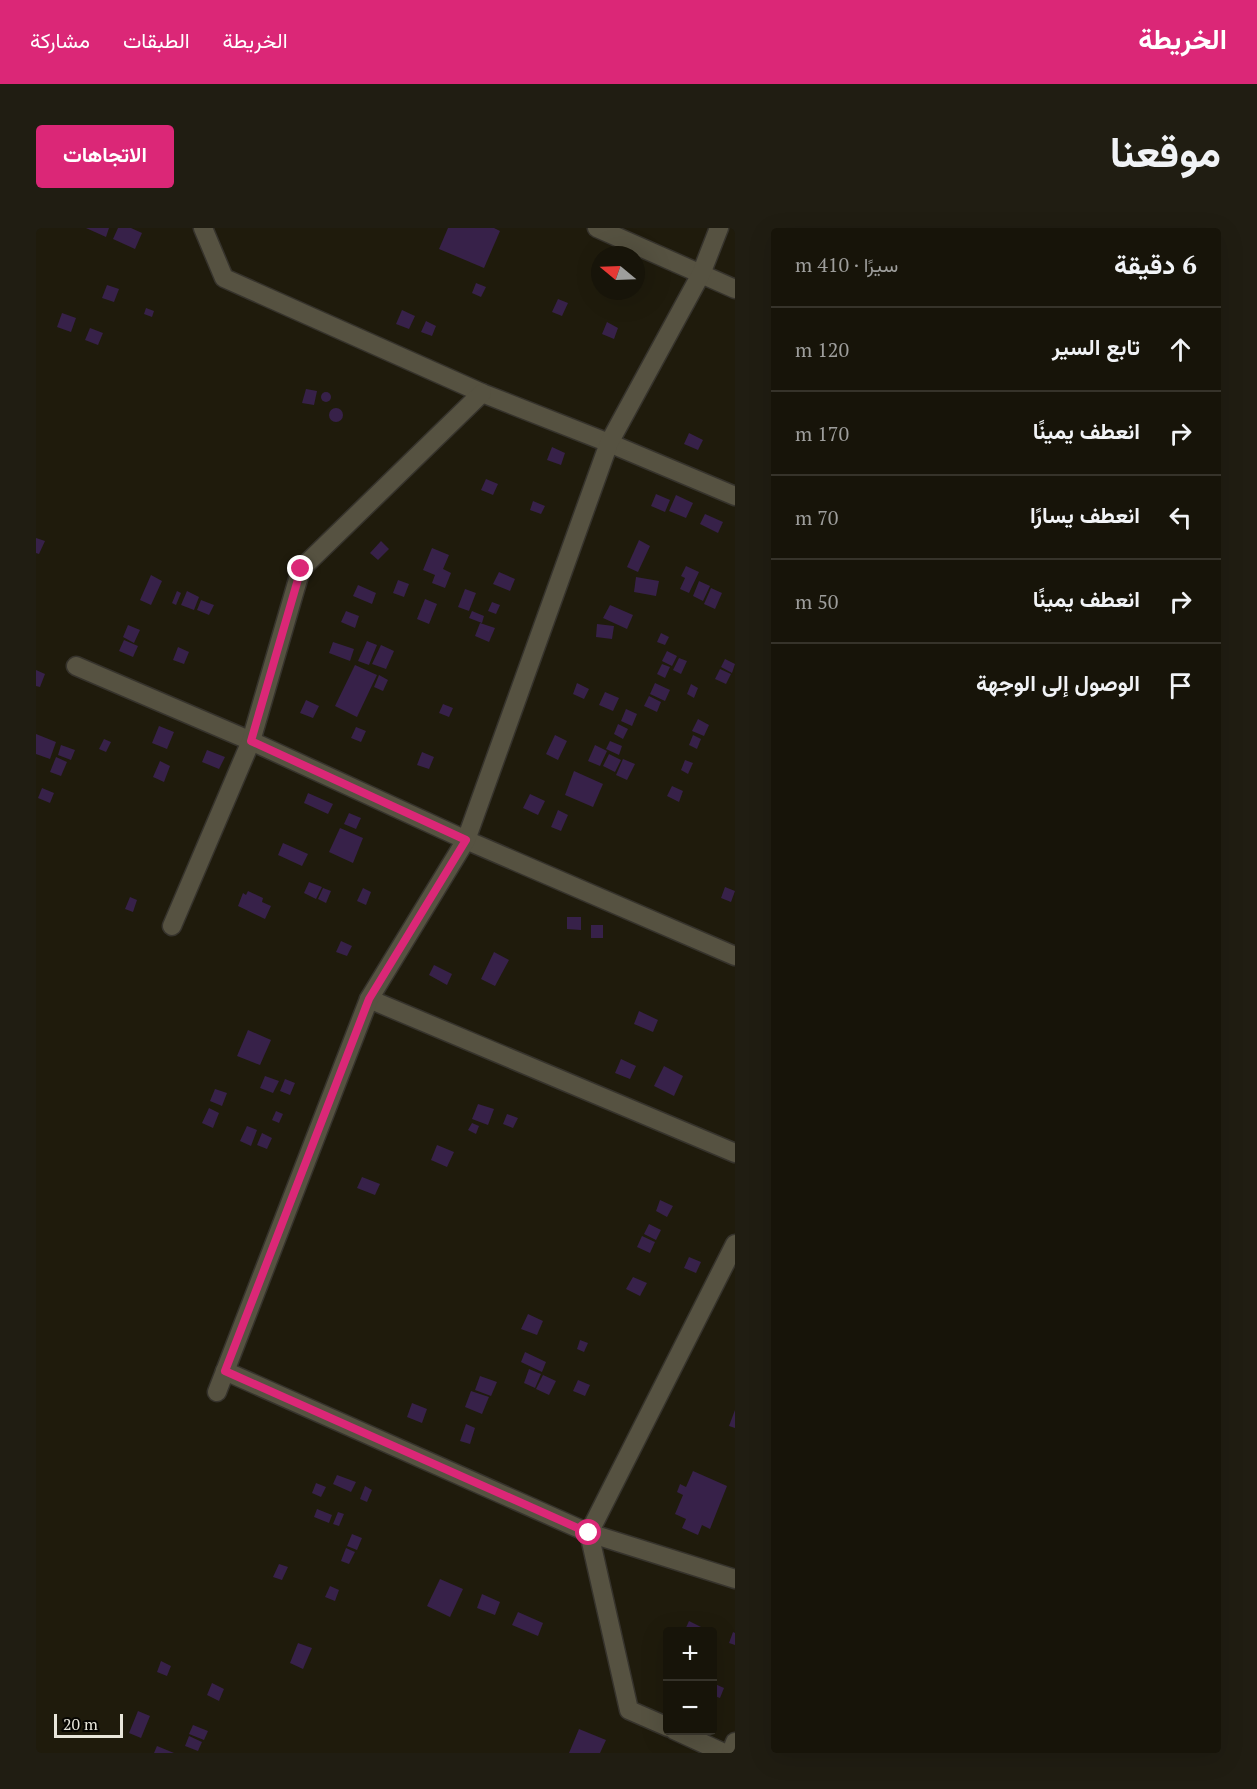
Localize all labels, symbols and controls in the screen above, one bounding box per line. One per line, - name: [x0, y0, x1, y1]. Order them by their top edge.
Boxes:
- text: الخريطة: [1138, 20, 1227, 57]
- text: مشاركة: [30, 26, 90, 54]
- text: الطبقات: [123, 26, 190, 54]
- text: الخريطة: [223, 26, 288, 54]
- text: موقعنا: [1110, 123, 1221, 179]
- button: الاتجاهات: [36, 125, 174, 188]
- north arrow: [591, 246, 645, 300]
- text: 6 دقيقة: [1114, 247, 1197, 281]
- text: سيرًا · 410 m: [795, 251, 898, 278]
- text: تابع السير: [1052, 332, 1140, 361]
- icon: ahead: [1164, 333, 1197, 366]
- text: 120 m: [795, 336, 849, 363]
- text: انعطف يمينًا: [1033, 416, 1140, 445]
- icon: right: [1164, 417, 1197, 450]
- text: 170 m: [795, 420, 849, 447]
- text: انعطف يسارًا: [1030, 500, 1140, 529]
- icon: left: [1164, 501, 1197, 534]
- text: 70 m: [795, 504, 838, 531]
- route end: [287, 555, 313, 581]
- text: انعطف يمينًا: [1033, 584, 1140, 613]
- icon: right: [1164, 585, 1197, 618]
- text: 50 m: [795, 588, 838, 615]
- text: الوصول إلى الوجهة: [976, 668, 1140, 697]
- icon: arrive: [1164, 669, 1197, 702]
- route start: [575, 1519, 601, 1545]
- map controls: [663, 1627, 717, 1735]
- button: +: [663, 1627, 717, 1681]
- button: −: [663, 1681, 717, 1735]
- scale bar: [54, 1711, 123, 1738]
- text: 20 m: [63, 1713, 98, 1735]

